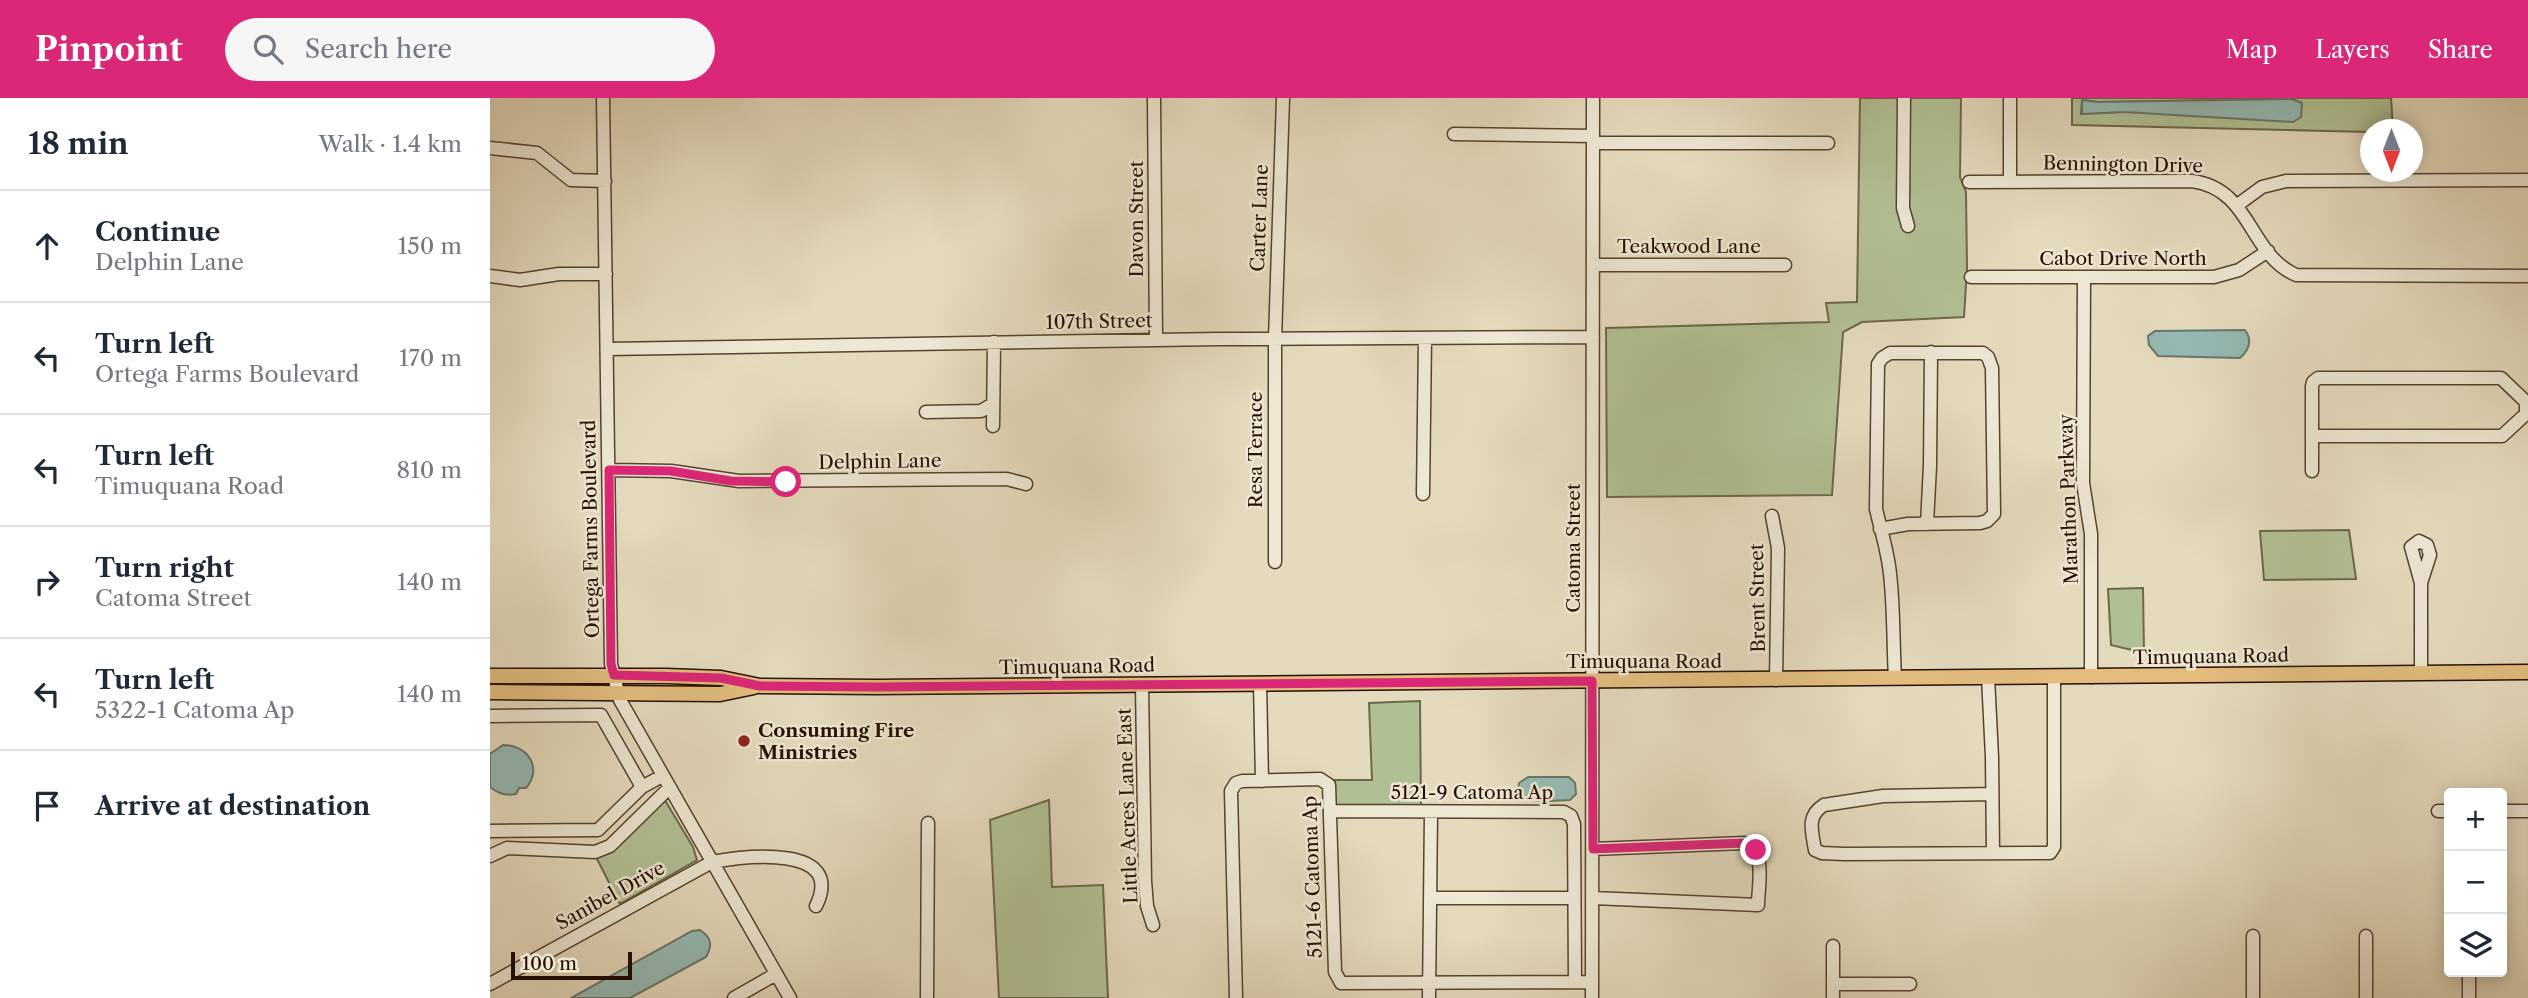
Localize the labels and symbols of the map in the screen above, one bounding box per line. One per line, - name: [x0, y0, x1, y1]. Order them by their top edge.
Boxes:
- north arrow: [2360, 119, 2423, 182]
- street label: Bennington Drive: [2043, 152, 2203, 177]
- street label: Davon Street: [1125, 160, 1148, 278]
- street label: Carter Lane: [1246, 164, 1273, 272]
- street label: Teakwood Lane: [1617, 235, 1761, 258]
- street label: Cabot Drive North: [2039, 247, 2207, 270]
- street label: 107th Street: [1045, 309, 1153, 334]
- street label: Resa Terrace: [1244, 392, 1267, 508]
- street label: Marathon Parkway: [2054, 413, 2083, 585]
- street label: Ortega Farms Boulevard: [577, 419, 604, 638]
- street label: Delphin Lane: [818, 449, 942, 474]
- route start: [770, 466, 801, 497]
- street label: Catoma Street: [1562, 483, 1585, 613]
- street label: Brent Street: [1745, 543, 1770, 653]
- street label: Timuquana Road: [2133, 644, 2290, 669]
- street label: Timuquana Road: [1566, 650, 1722, 673]
- street label: Timuquana Road: [999, 654, 1156, 679]
- street label: Little Acres Lane East: [1113, 707, 1142, 904]
- place label: Consuming Fire Ministries: [758, 719, 914, 764]
- marker: Consuming Fire Ministries: [736, 733, 752, 749]
- street label: 5121-9 Catoma Ap: [1391, 781, 1553, 804]
- street label: 5121-6 Catoma Ap: [1298, 795, 1327, 959]
- route end: [1740, 834, 1771, 865]
- street label: Sanibel Drive: [552, 856, 669, 935]
- scale bar: [511, 949, 632, 981]

